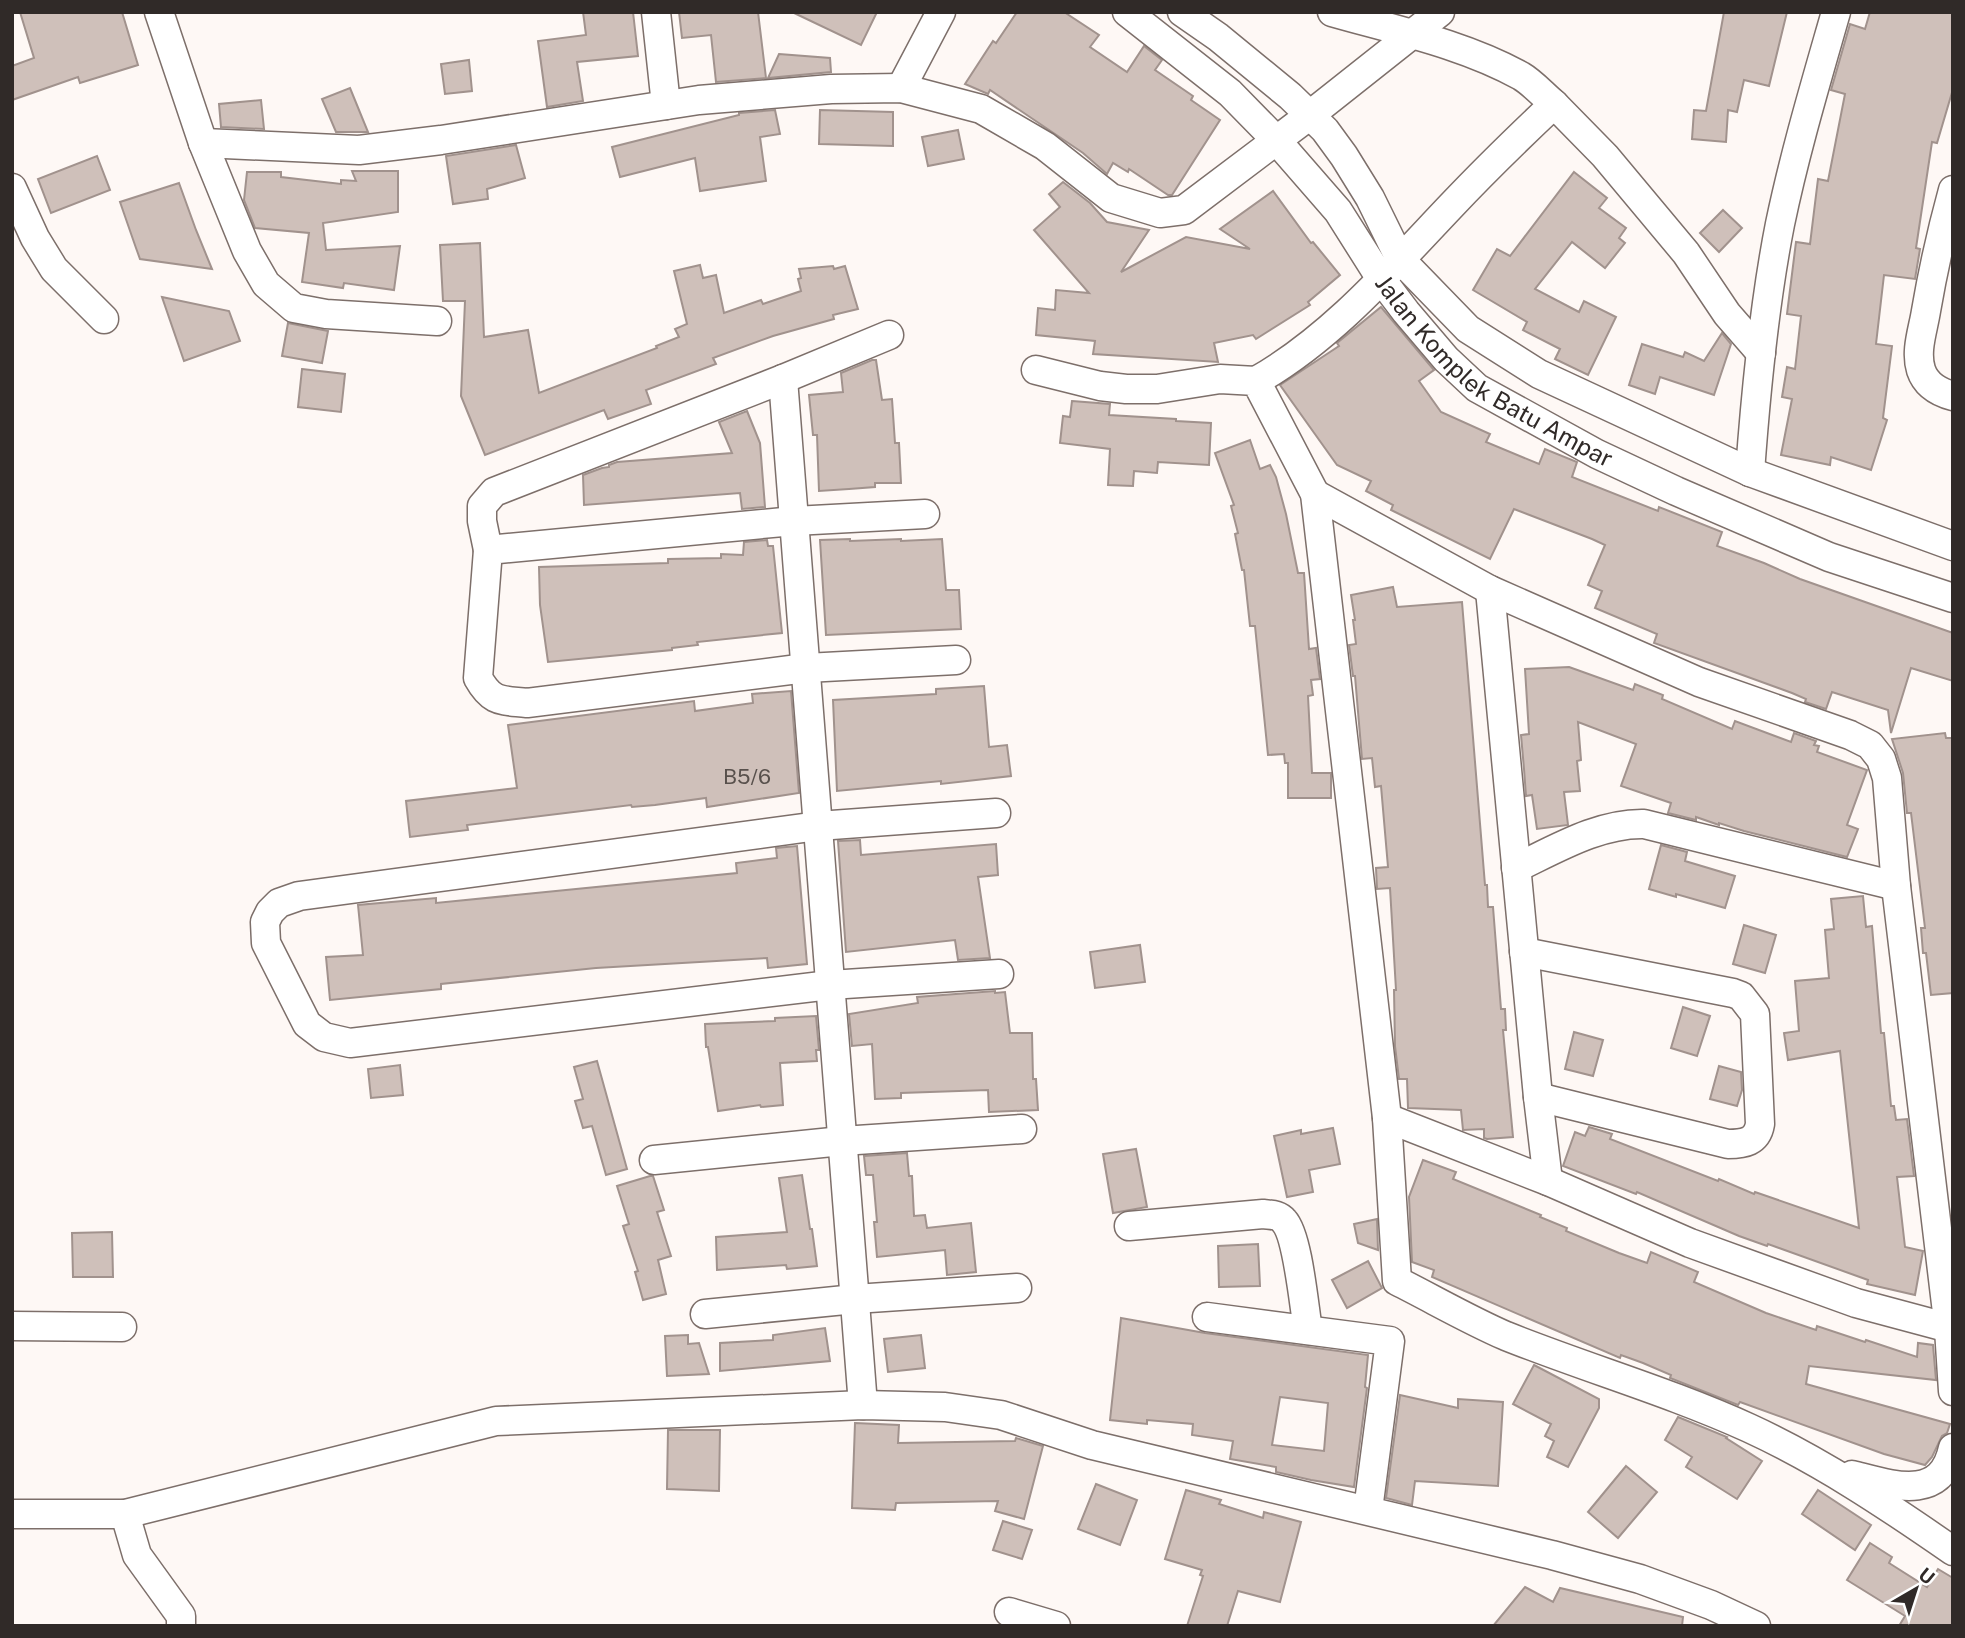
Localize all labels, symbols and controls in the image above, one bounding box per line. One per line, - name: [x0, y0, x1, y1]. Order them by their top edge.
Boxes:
- street label: Jalan Komplek Batu Ampar: [1370, 269, 1617, 472]
- house number: B5/6: [723, 764, 771, 789]
- north arrow: [1881, 1554, 1951, 1624]
- text: U: [1914, 1563, 1939, 1589]

